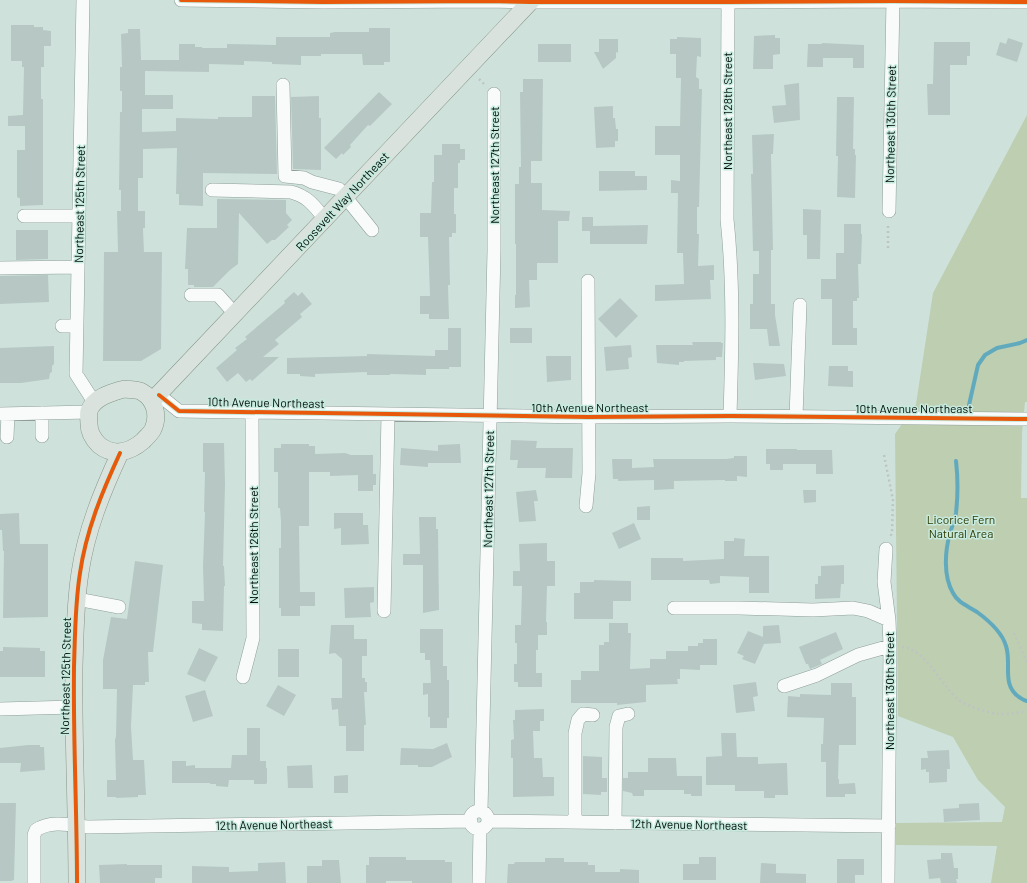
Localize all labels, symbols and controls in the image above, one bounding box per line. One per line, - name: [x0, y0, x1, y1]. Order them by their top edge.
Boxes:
- street label: Northeast 128th Street: [720, 52, 734, 170]
- street label: Northeast 130th Street: [882, 65, 898, 183]
- street label: Northeast 127th Street: [487, 106, 501, 224]
- street label: Northeast 125th Street: [71, 145, 87, 263]
- street label: Roosevelt Way Northeast: [292, 149, 392, 253]
- street label: 10th Avenue Northeast: [207, 394, 325, 410]
- street label: 10th Avenue Northeast: [531, 400, 649, 414]
- street label: 10th Avenue Northeast: [855, 401, 973, 415]
- street label: Northeast 127th Street: [480, 430, 496, 548]
- street label: Northeast 126th Street: [246, 486, 260, 604]
- park label: Licorice Fern Natural Area: [927, 512, 995, 540]
- street label: Northeast 125th Street: [57, 617, 73, 735]
- street label: Northeast 130th Street: [882, 632, 896, 750]
- street label: 12th Avenue Northeast: [215, 816, 333, 832]
- street label: 12th Avenue Northeast: [630, 816, 748, 832]

